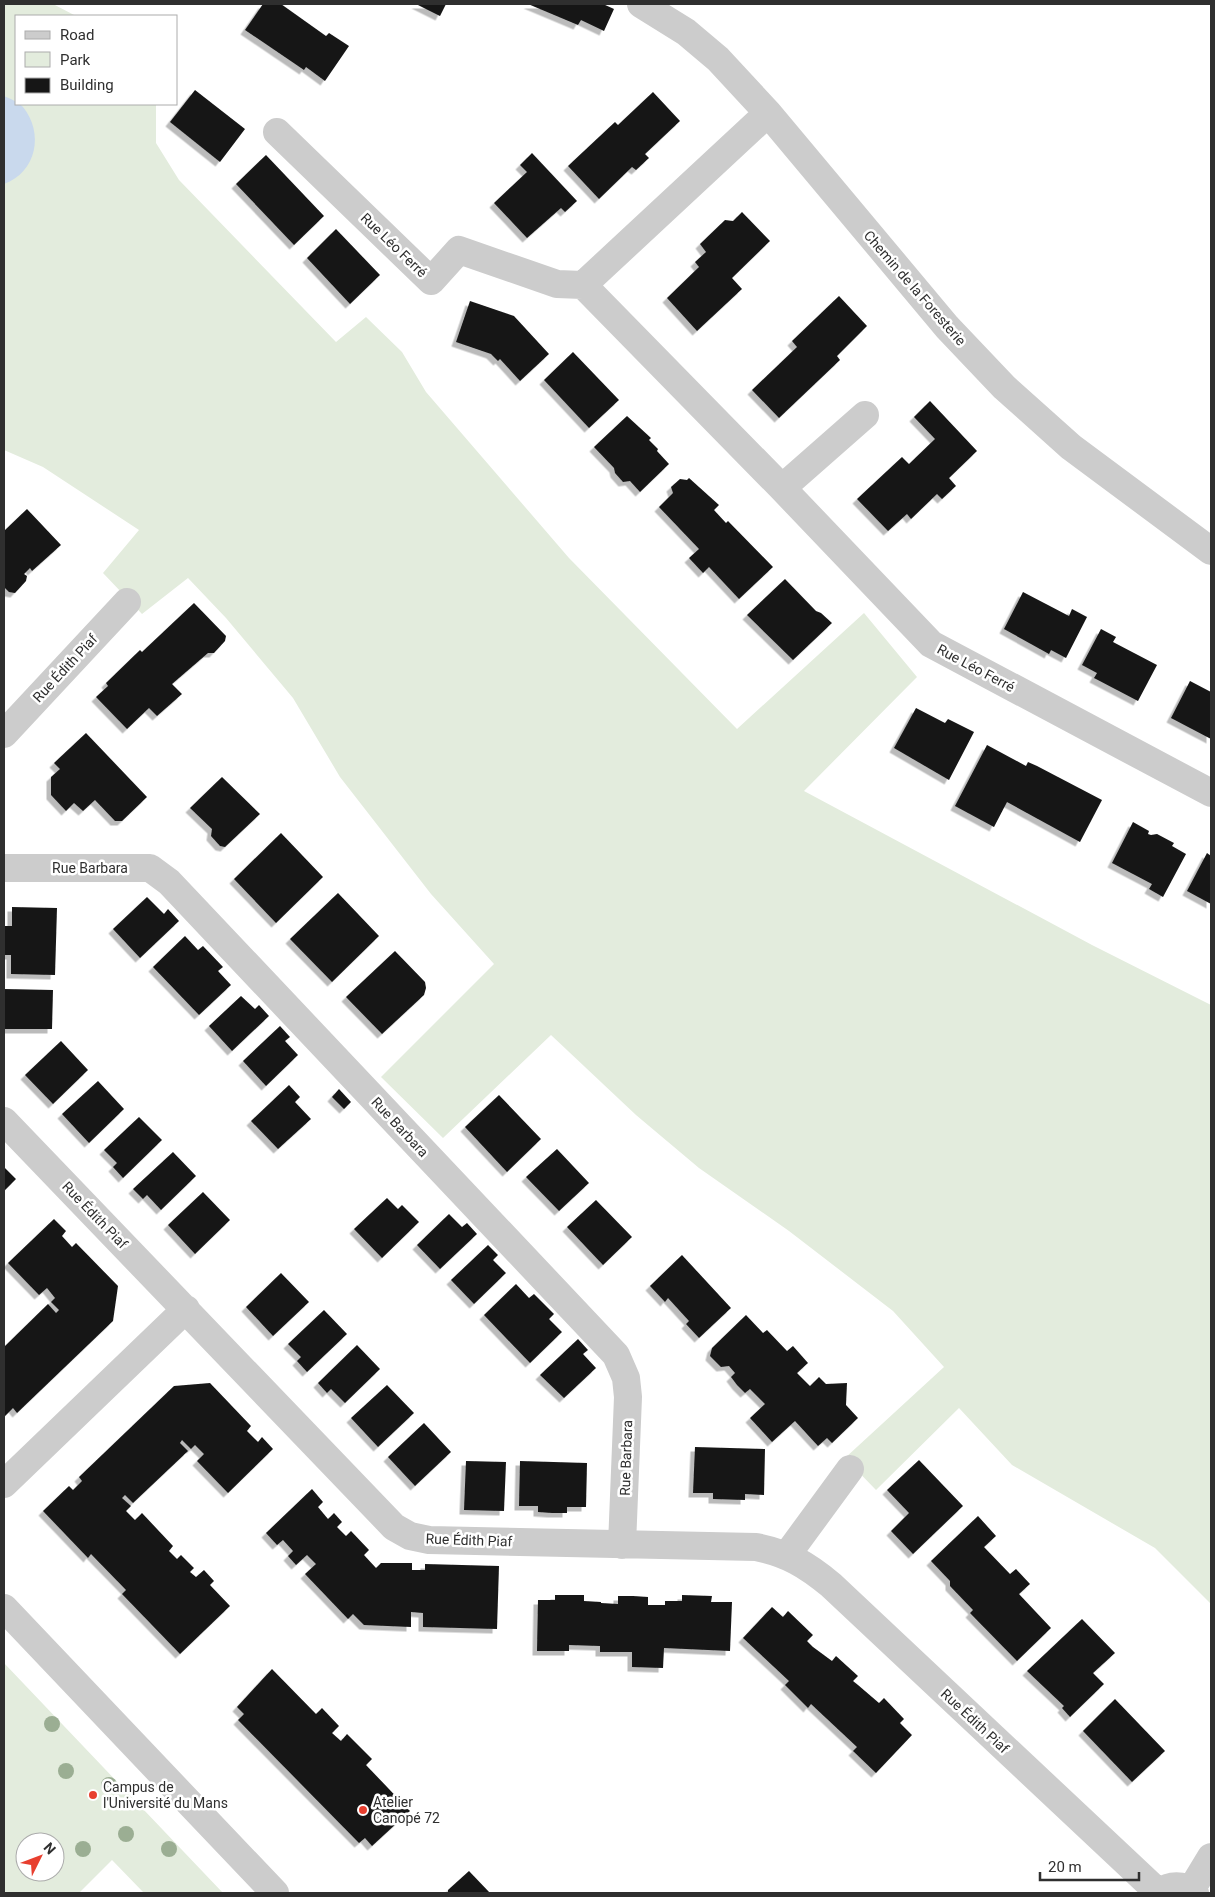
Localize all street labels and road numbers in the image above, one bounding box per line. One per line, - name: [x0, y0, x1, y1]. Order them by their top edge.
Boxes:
- street label: Rue Léo Ferré: [358, 210, 430, 280]
- street label: Chemin de la Foresterie: [861, 227, 969, 349]
- street label: Rue Édith Piaf: [29, 630, 101, 705]
- street label: Rue Léo Ferré: [935, 641, 1017, 695]
- street label: Rue Barbara: [52, 860, 128, 876]
- street label: Rue Barbara: [368, 1094, 432, 1160]
- street label: Rue Édith Piaf: [59, 1178, 132, 1252]
- street label: Rue Barbara: [617, 1420, 635, 1496]
- street label: Rue Édith Piaf: [425, 1529, 513, 1550]
- street label: Rue Édith Piaf: [938, 1685, 1013, 1757]

